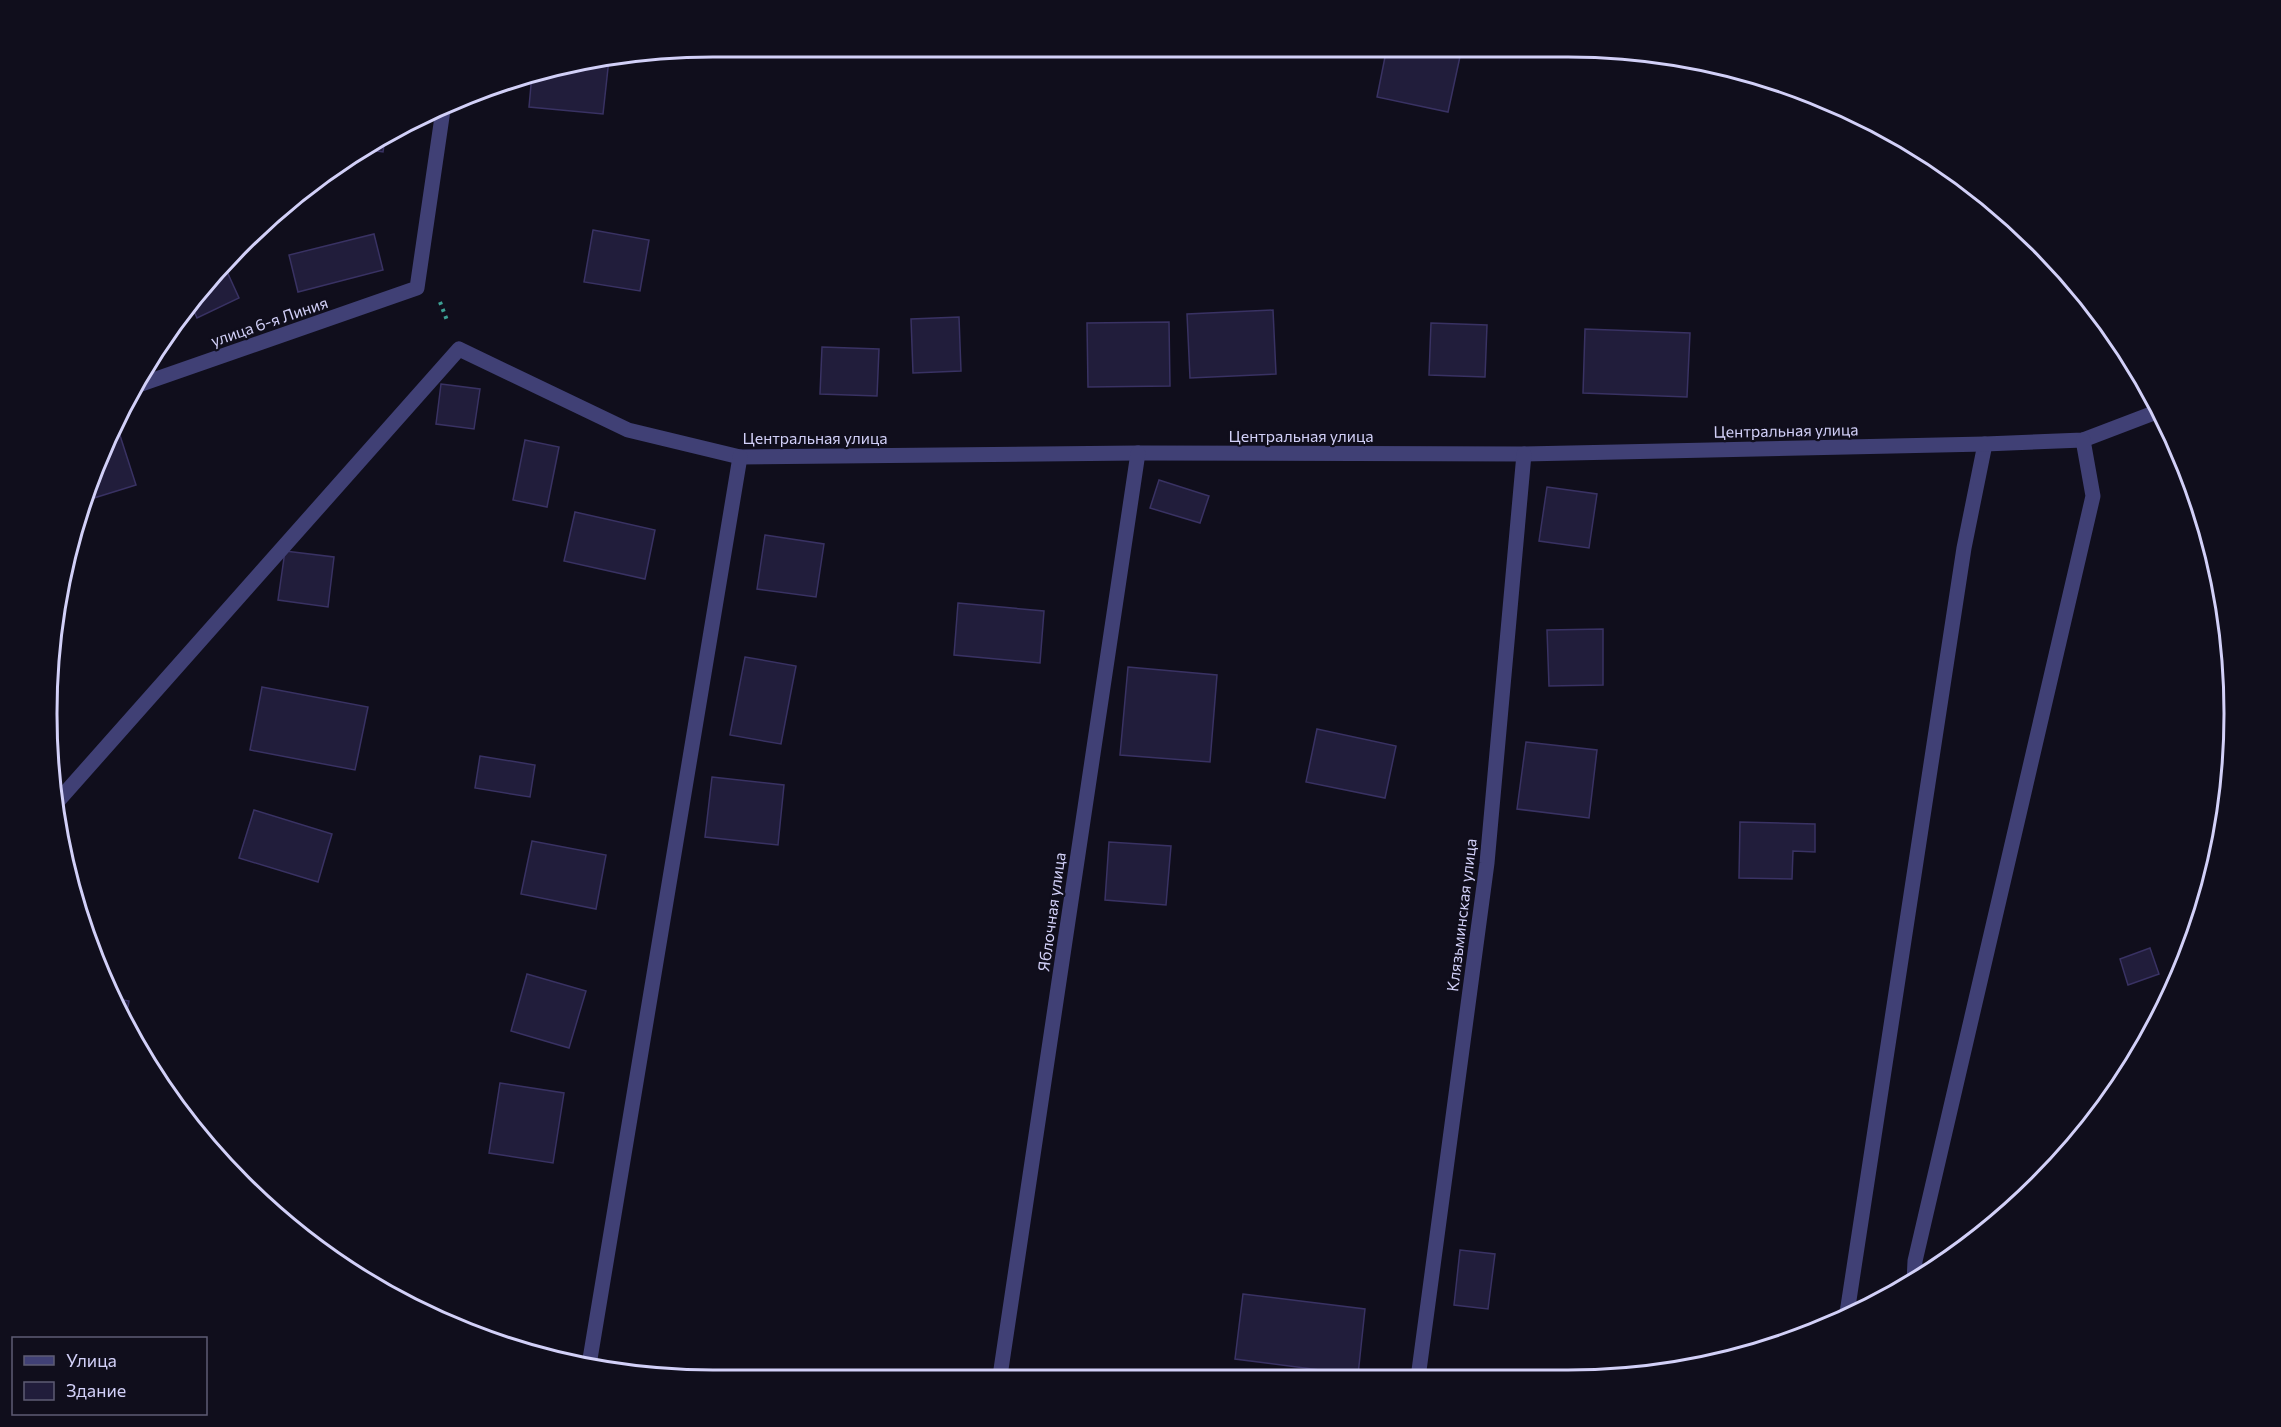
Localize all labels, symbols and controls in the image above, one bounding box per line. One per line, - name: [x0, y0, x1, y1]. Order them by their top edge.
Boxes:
- street label: улица 6-я Линия: [208, 292, 330, 350]
- street label: Центральная улица: [1713, 419, 1859, 441]
- street label: Центральная улица: [1228, 426, 1374, 445]
- street label: Центральная улица: [742, 428, 888, 447]
- street label: Клязьминская улица: [1442, 837, 1480, 993]
- street label: Яблочная улица: [1033, 851, 1069, 973]
- legend: [12, 1337, 207, 1415]
- text: Улица: [66, 1349, 117, 1371]
- text: Здание: [66, 1379, 126, 1401]

